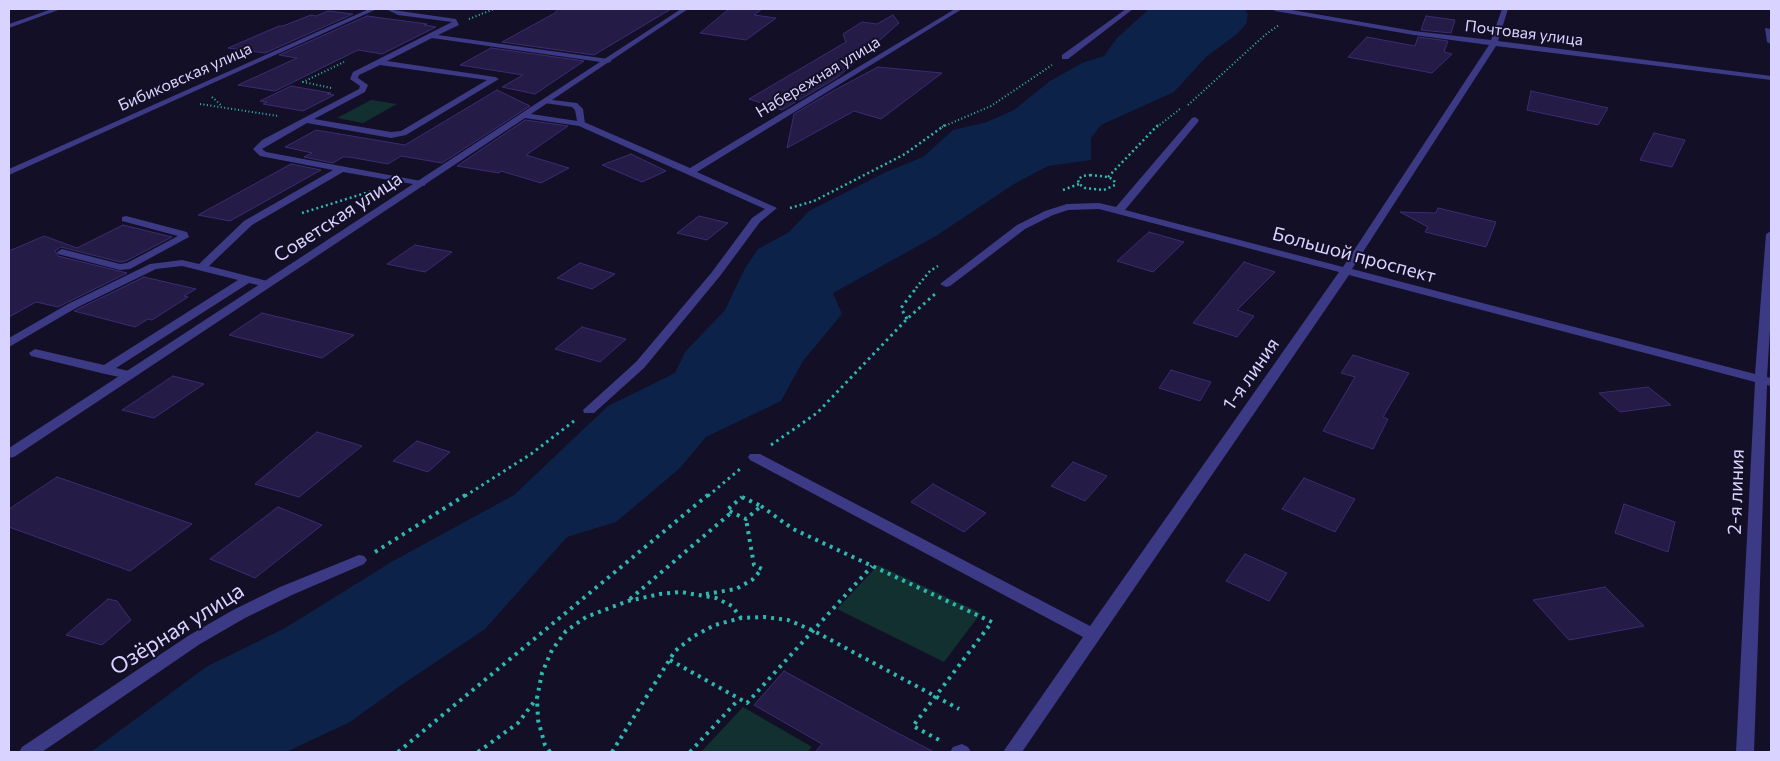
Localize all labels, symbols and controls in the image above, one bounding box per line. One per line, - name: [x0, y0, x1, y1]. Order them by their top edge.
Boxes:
- street label: Почтовая улица: [1464, 16, 1584, 50]
- street label: Набережная улица: [752, 32, 884, 122]
- street label: Бибиковская улица: [115, 39, 255, 115]
- street label: Советская улица: [270, 167, 406, 267]
- street label: Большой проспект: [1270, 222, 1438, 288]
- street label: 1-я линия: [1218, 333, 1284, 415]
- street label: 2-я линия: [1723, 449, 1749, 535]
- street label: Озёрная улица: [105, 577, 249, 681]

